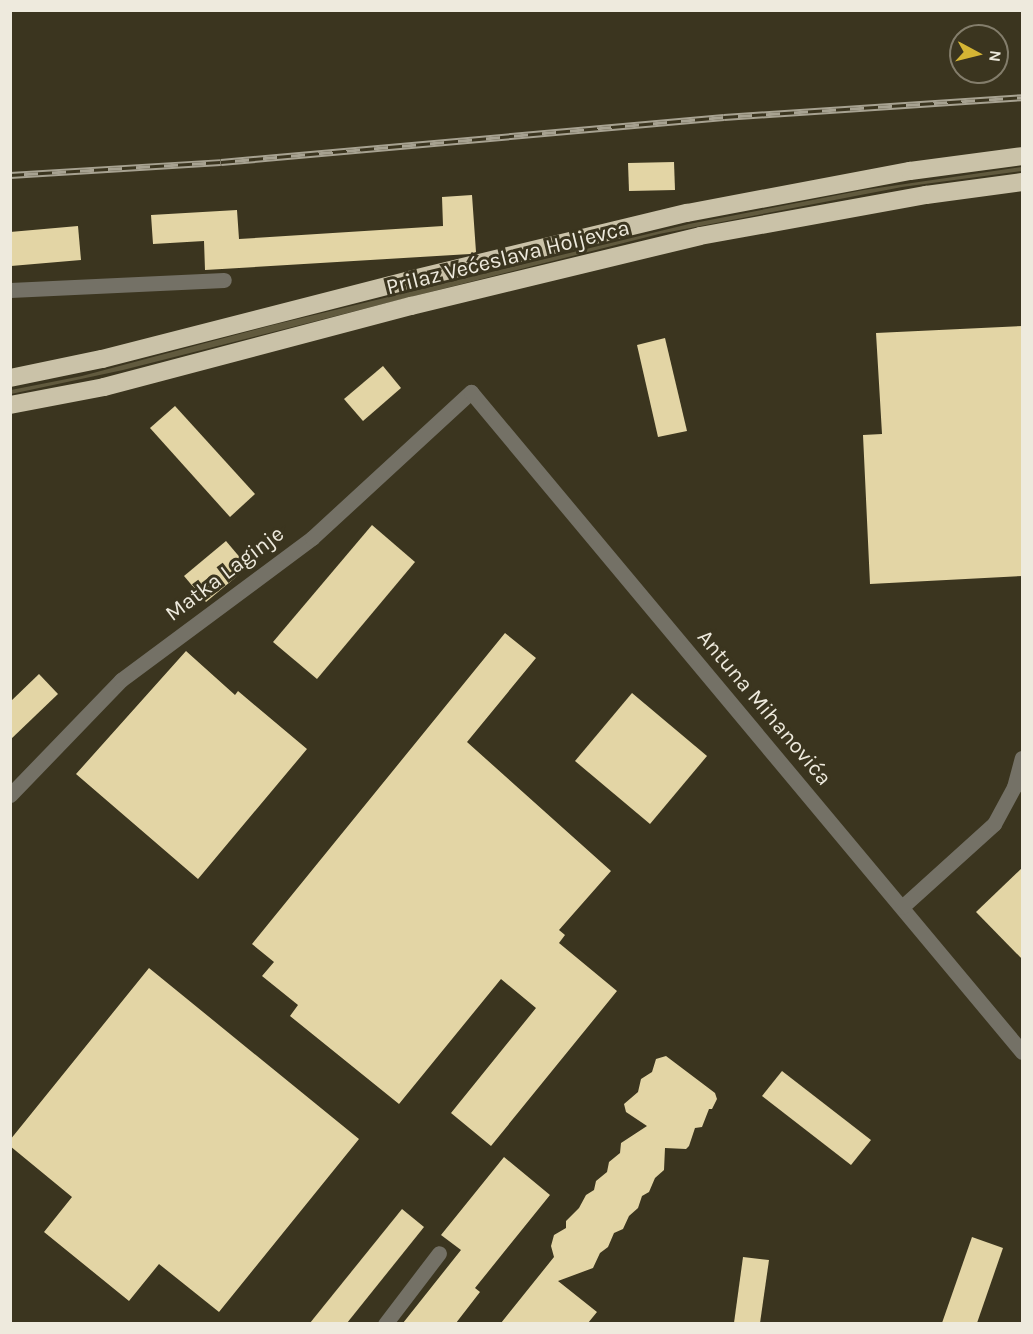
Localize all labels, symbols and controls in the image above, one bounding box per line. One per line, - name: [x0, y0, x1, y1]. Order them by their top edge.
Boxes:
- north arrow: [949, 24, 1009, 84]
- text: N: [985, 49, 1006, 63]
- street label: Prilaz Većeslava Holjevca: [383, 215, 633, 301]
- street label: Matka Laginje: [161, 521, 289, 627]
- street label: Antuna Mihanovića: [691, 625, 837, 791]

